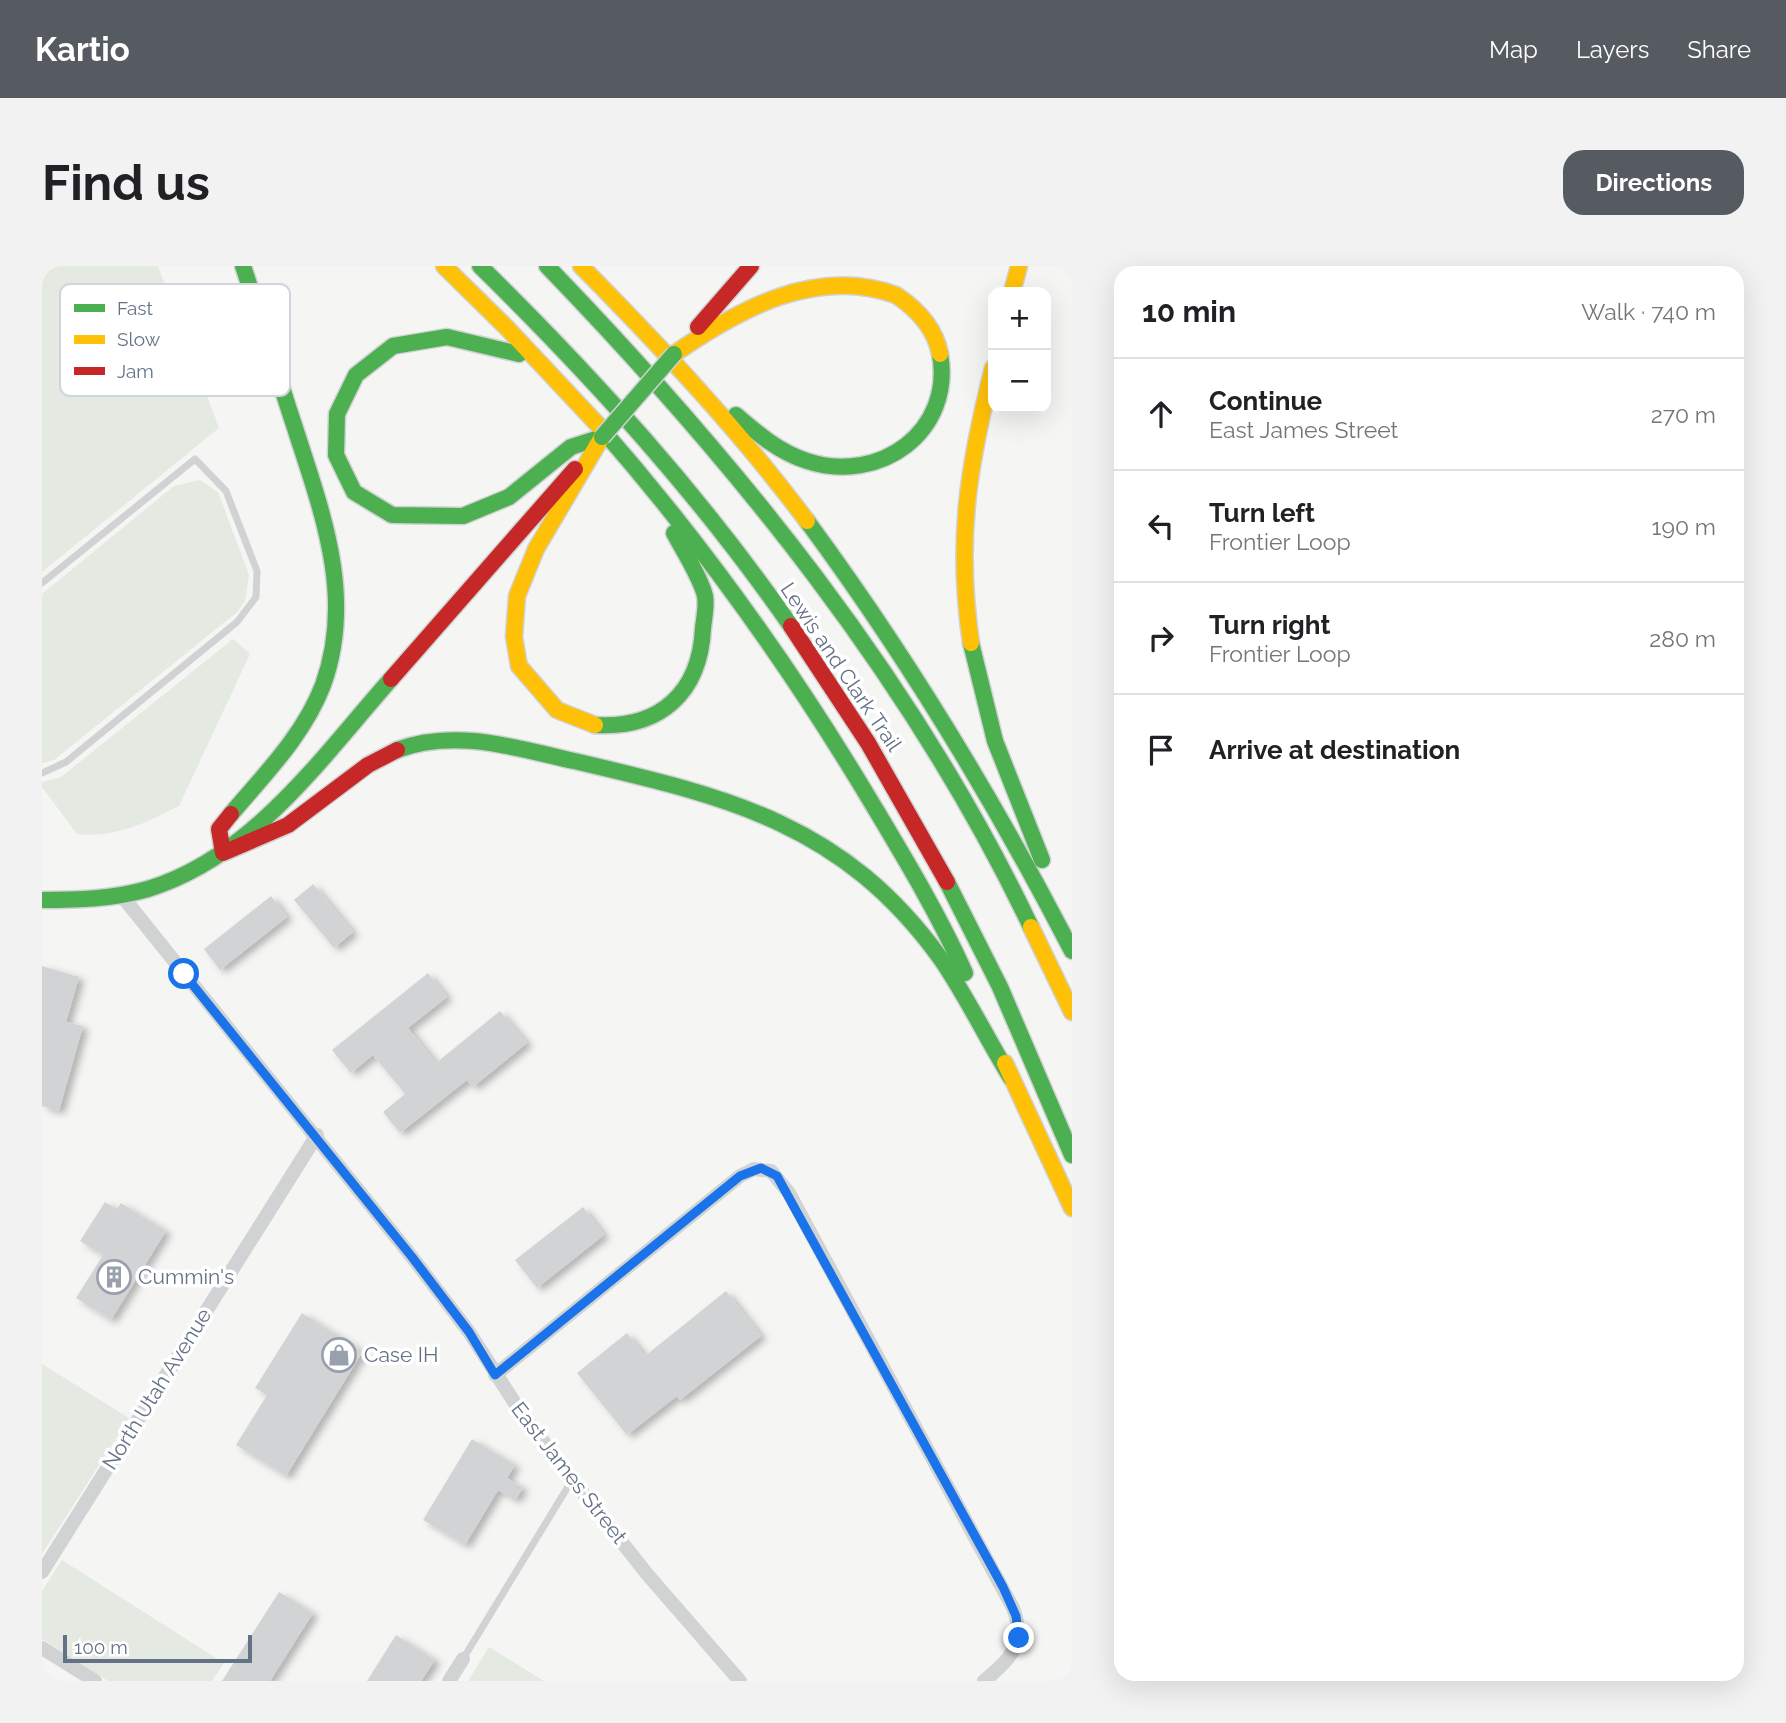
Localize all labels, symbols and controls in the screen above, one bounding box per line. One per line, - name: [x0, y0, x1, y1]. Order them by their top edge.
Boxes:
- text: Kartio: [35, 30, 130, 69]
- text: Map: [1489, 35, 1538, 64]
- text: Layers: [1576, 35, 1649, 64]
- text: Share: [1687, 35, 1751, 64]
- button: Directions: [1563, 150, 1744, 215]
- text: Find us: [42, 154, 210, 211]
- legend: [60, 284, 290, 396]
- map controls: [988, 287, 1051, 413]
- button: +: [988, 287, 1051, 350]
- text: 10 min: [1142, 294, 1236, 329]
- text: Fast: [117, 297, 153, 319]
- text: Walk · 740 m: [1581, 298, 1716, 325]
- text: Slow: [117, 328, 161, 350]
- button: −: [988, 350, 1051, 413]
- text: Jam: [117, 360, 154, 382]
- text: Continue: [1209, 386, 1322, 416]
- icon: ahead: [1142, 395, 1180, 433]
- text: 270 m: [1651, 401, 1716, 428]
- text: East James Street: [1209, 416, 1398, 443]
- text: Turn left: [1209, 498, 1315, 528]
- icon: left: [1142, 507, 1180, 545]
- text: 190 m: [1652, 513, 1716, 540]
- text: Frontier Loop: [1209, 528, 1351, 555]
- street label: Lewis and Clark Trail: [776, 578, 907, 756]
- text: Turn right: [1209, 610, 1330, 640]
- icon: right: [1142, 619, 1180, 657]
- text: 280 m: [1649, 625, 1716, 652]
- text: Frontier Loop: [1209, 640, 1351, 667]
- icon: arrive: [1142, 731, 1180, 769]
- text: Arrive at destination: [1209, 735, 1460, 765]
- route start: [168, 958, 199, 989]
- building icon: Cummin's: [95, 1258, 133, 1296]
- place label: Cummin's: [138, 1264, 234, 1289]
- street label: North Utah Avenue: [97, 1303, 216, 1474]
- shop icon: Case IH: [320, 1336, 358, 1374]
- place label: Case IH: [364, 1342, 438, 1367]
- street label: East James Street: [506, 1397, 632, 1548]
- route end: [1003, 1622, 1034, 1653]
- scale bar: [63, 1632, 252, 1664]
- text: 100 m: [74, 1636, 128, 1658]

